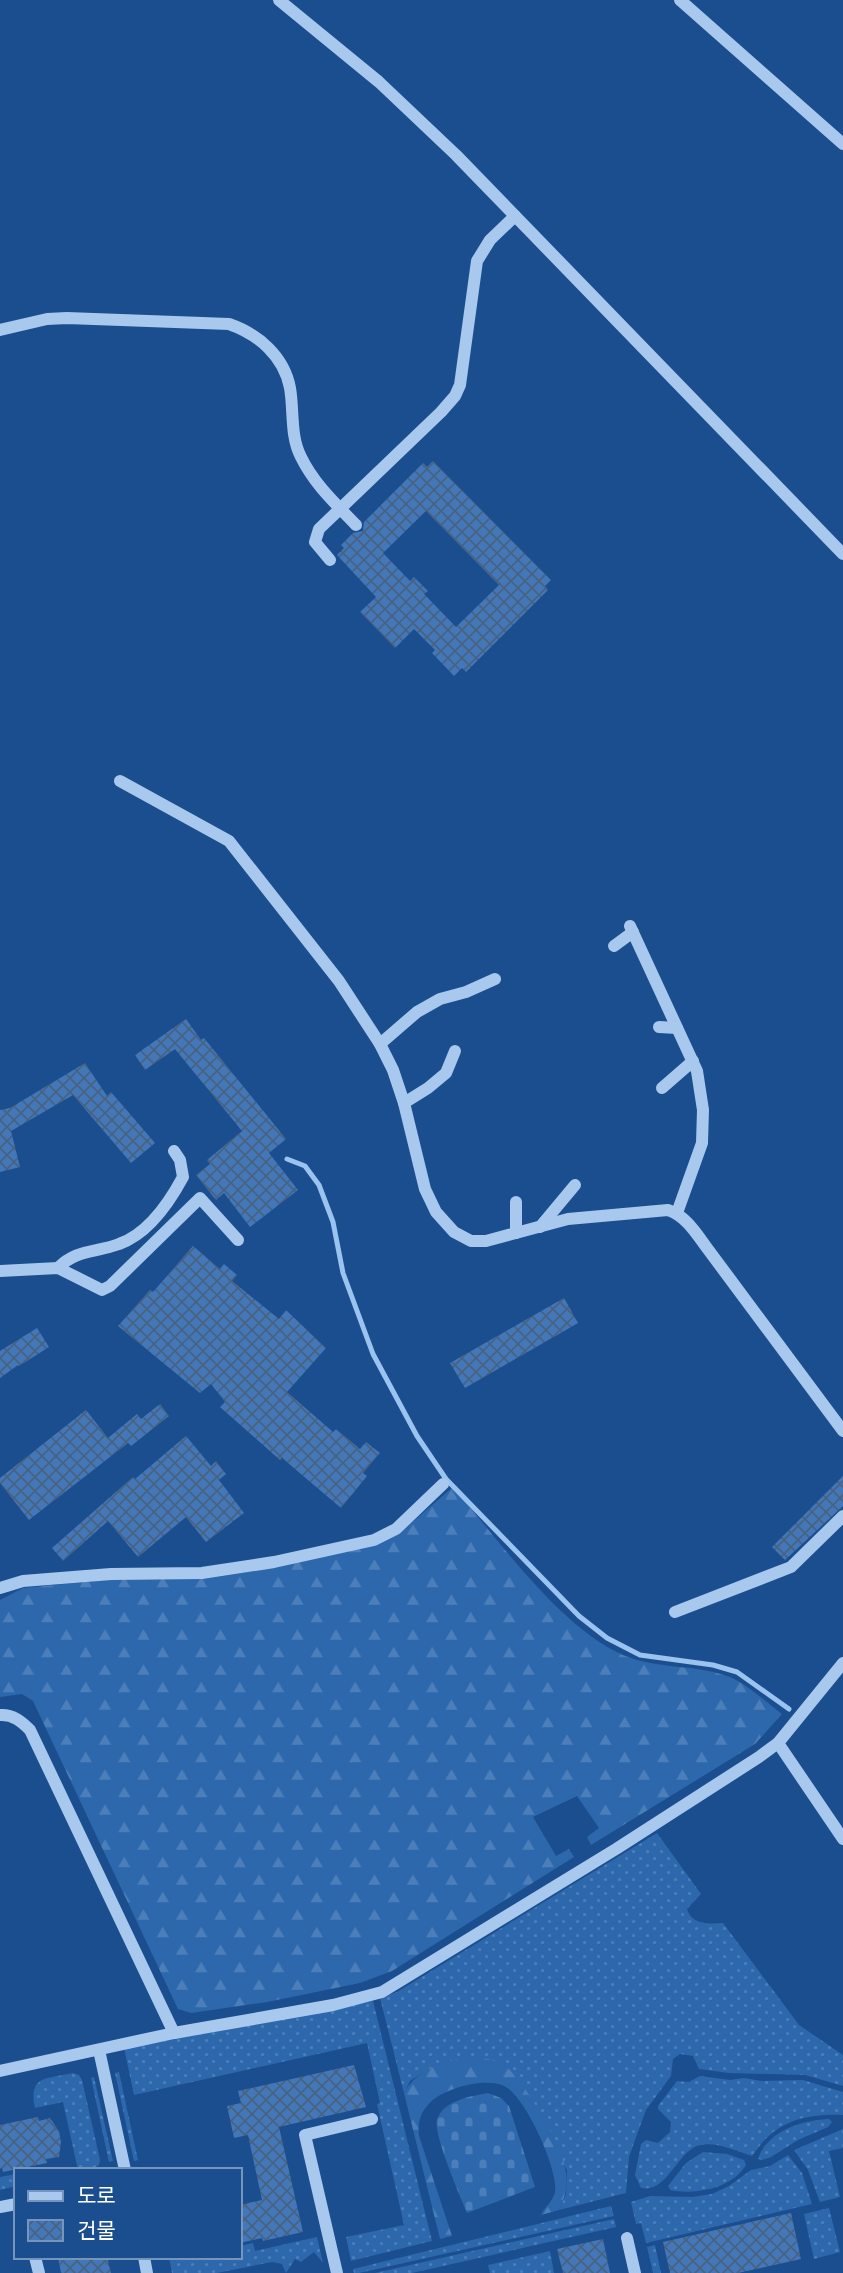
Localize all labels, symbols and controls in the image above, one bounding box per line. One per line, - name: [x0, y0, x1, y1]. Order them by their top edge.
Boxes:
- legend: [14, 2168, 242, 2259]
- text: 도로: [77, 2183, 116, 2208]
- text: 건물: [77, 2218, 116, 2243]

